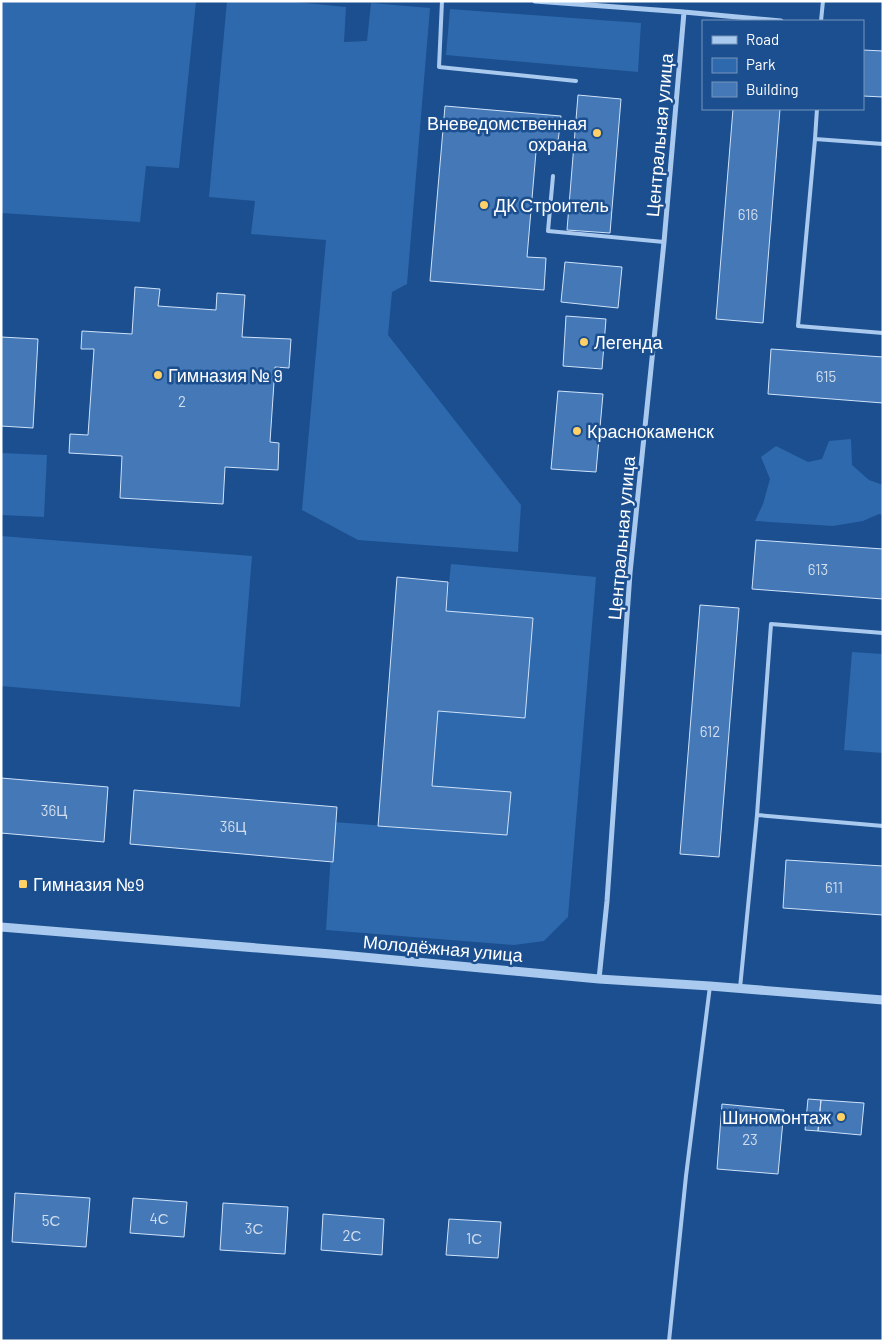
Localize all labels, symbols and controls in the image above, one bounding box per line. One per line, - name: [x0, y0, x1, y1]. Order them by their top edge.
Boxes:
- legend: [702, 20, 864, 110]
- text: Road: [746, 30, 779, 48]
- street label: Центральная улица: [641, 51, 677, 218]
- text: Park: [746, 55, 776, 73]
- text: Building: [746, 80, 799, 98]
- place label: Вневедомственная охрана: [427, 112, 588, 155]
- marker: Вневедомственная охрана: [591, 127, 603, 139]
- place label: ДК Строитель: [494, 194, 609, 216]
- marker: ДК Строитель: [478, 199, 490, 211]
- house number: 616: [738, 205, 758, 223]
- place label: Легенда: [594, 331, 663, 353]
- marker: Легенда: [578, 336, 590, 348]
- place label: Гимназия № 9: [168, 364, 283, 386]
- house number: 615: [816, 367, 836, 385]
- marker: Гимназия № 9: [152, 369, 164, 381]
- house number: 2: [178, 392, 186, 410]
- place label: Краснокаменск: [587, 420, 714, 442]
- marker: Краснокаменск: [571, 425, 583, 437]
- street label: Центральная улица: [603, 454, 639, 621]
- house number: 613: [808, 560, 828, 578]
- house number: 612: [700, 722, 720, 740]
- house number: 36Ц: [41, 801, 67, 819]
- house number: 36Ц: [220, 817, 246, 835]
- place label: Гимназия №9: [33, 873, 144, 895]
- marker: Гимназия №9: [17, 878, 29, 890]
- house number: 611: [825, 878, 843, 896]
- street label: Молодёжная улица: [362, 930, 525, 966]
- place label: Шиномонтаж: [722, 1106, 831, 1128]
- marker: Шиномонтаж: [835, 1111, 847, 1123]
- house number: 23: [742, 1130, 758, 1148]
- house number: 4С: [149, 1209, 169, 1227]
- house number: 5С: [42, 1211, 60, 1229]
- house number: 3С: [245, 1219, 263, 1237]
- house number: 2С: [343, 1226, 362, 1244]
- house number: 1С: [466, 1229, 482, 1247]

